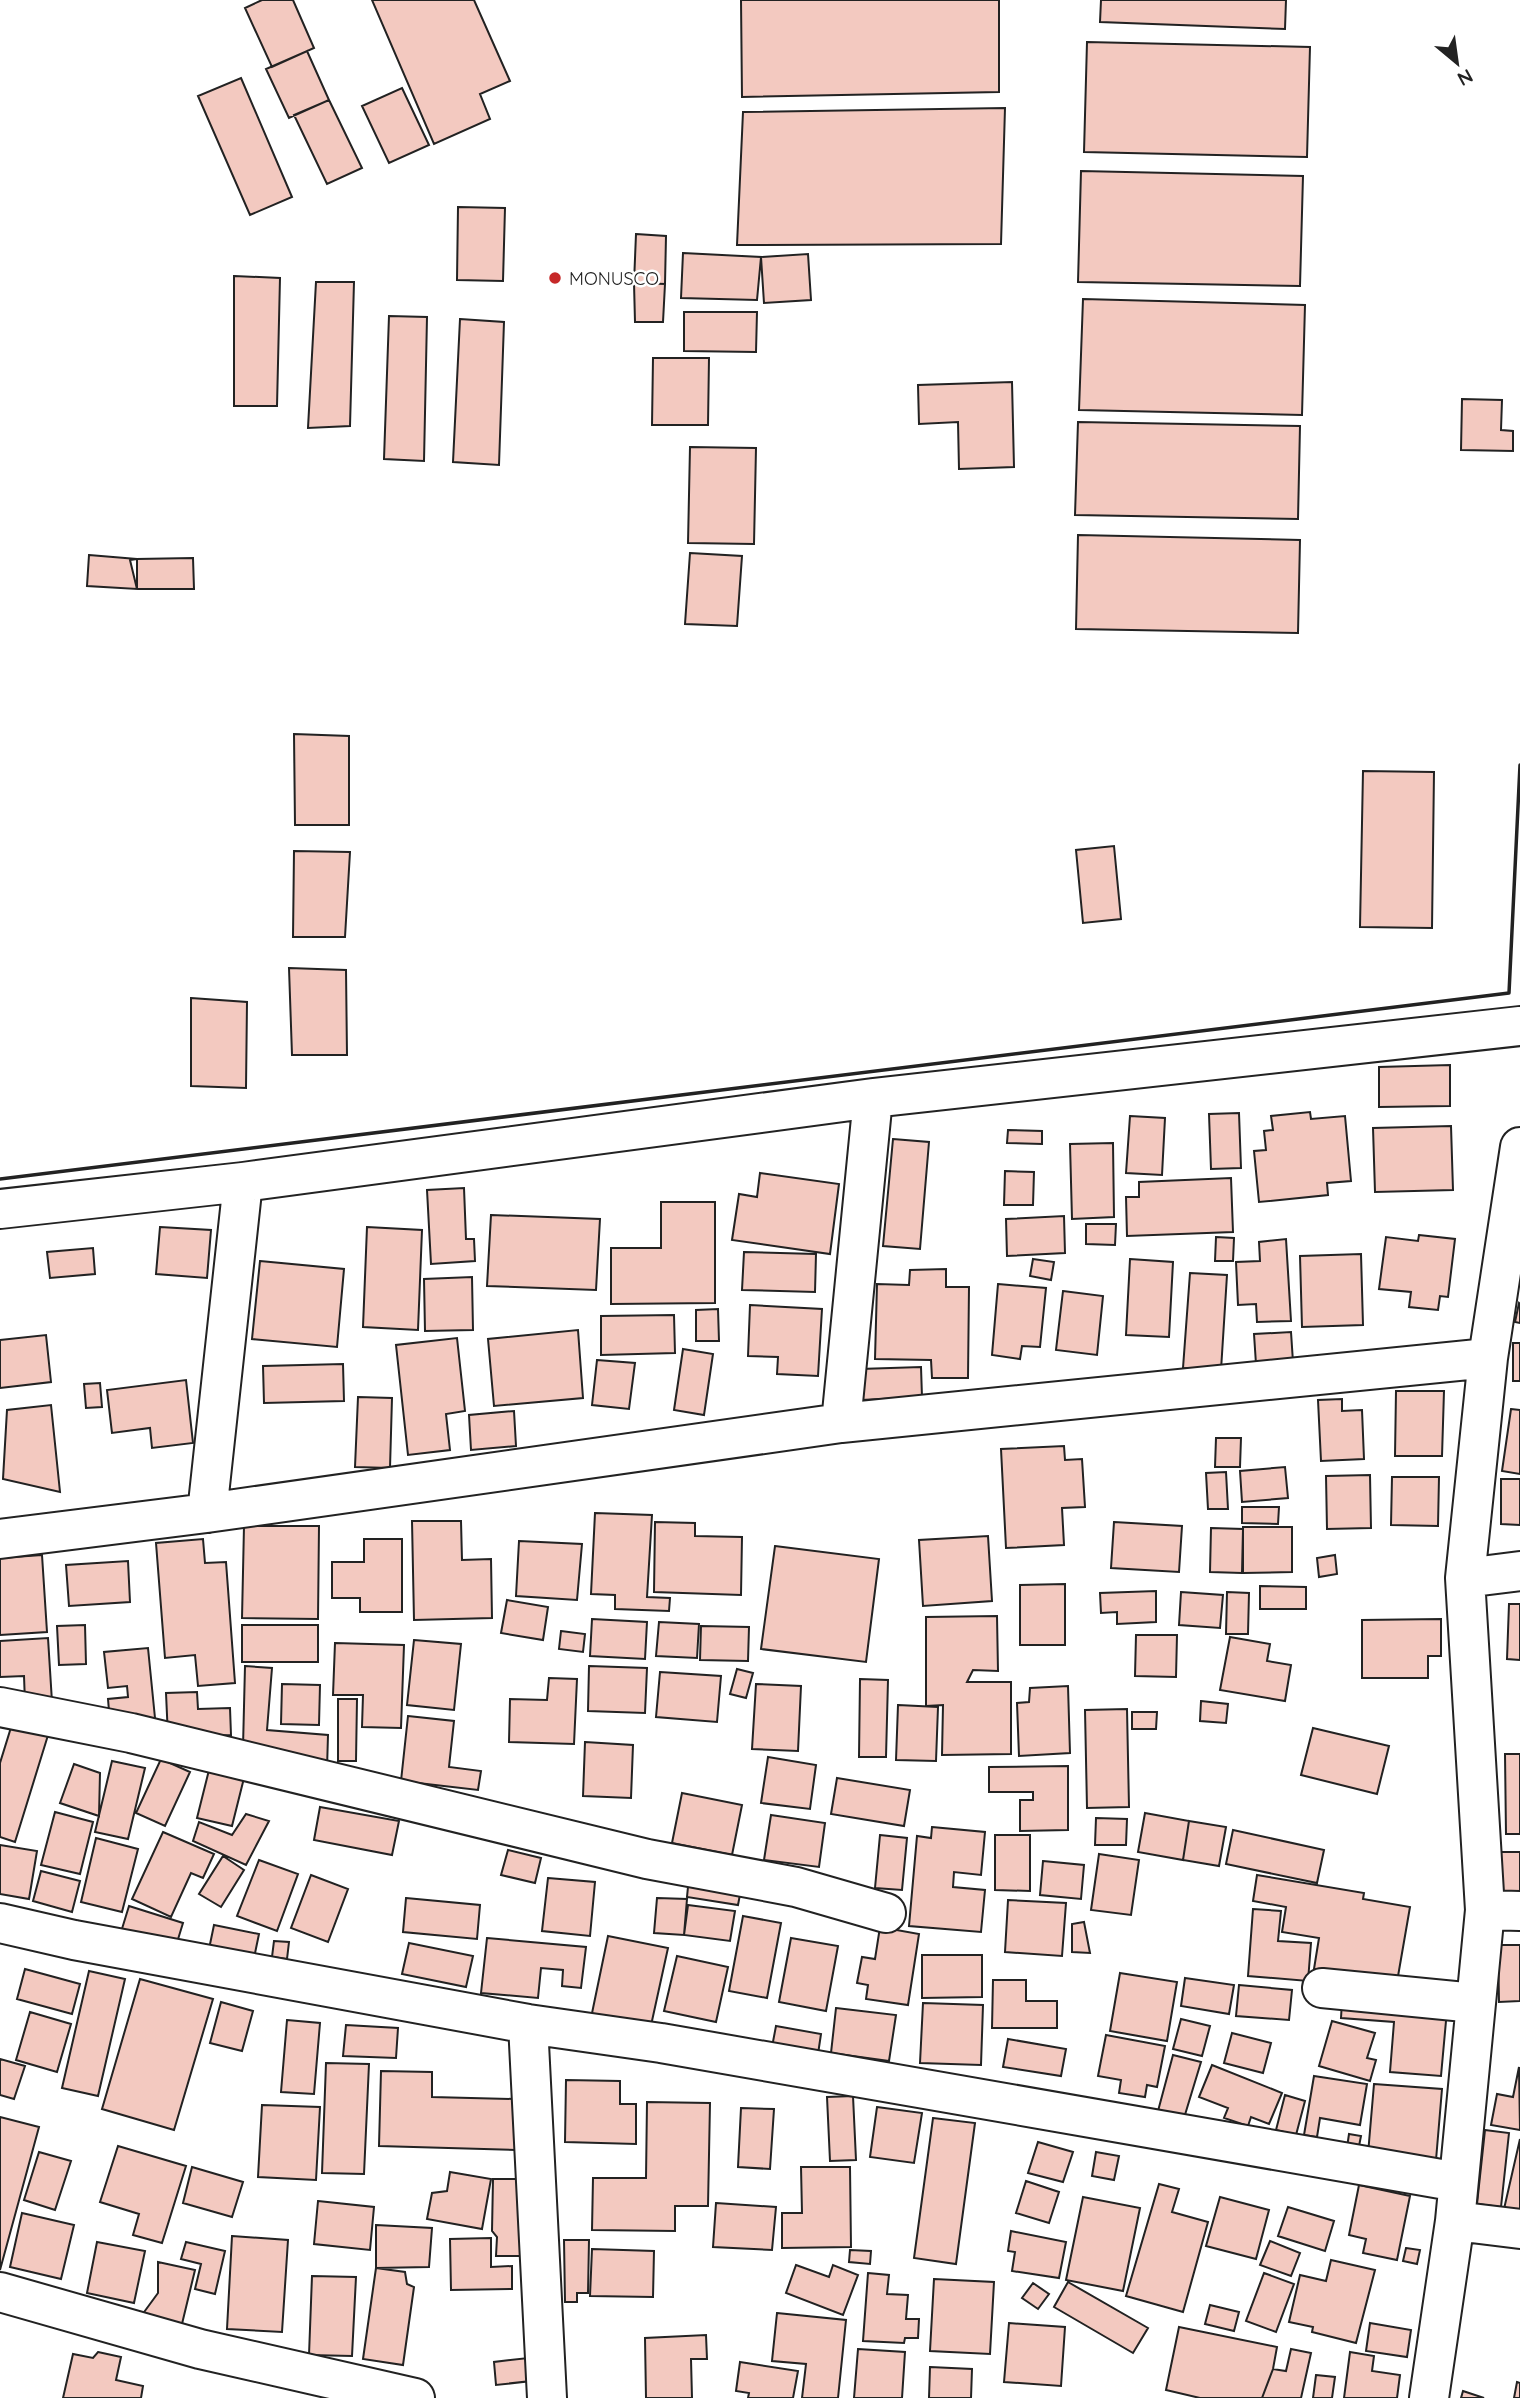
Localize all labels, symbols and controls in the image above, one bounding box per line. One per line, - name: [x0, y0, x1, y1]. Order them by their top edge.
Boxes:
- north arrow: [1422, 28, 1492, 98]
- text: N: [1453, 64, 1477, 92]
- place label: MONUSCO: [569, 267, 659, 290]
- marker: MONUSCO: [547, 270, 563, 286]

